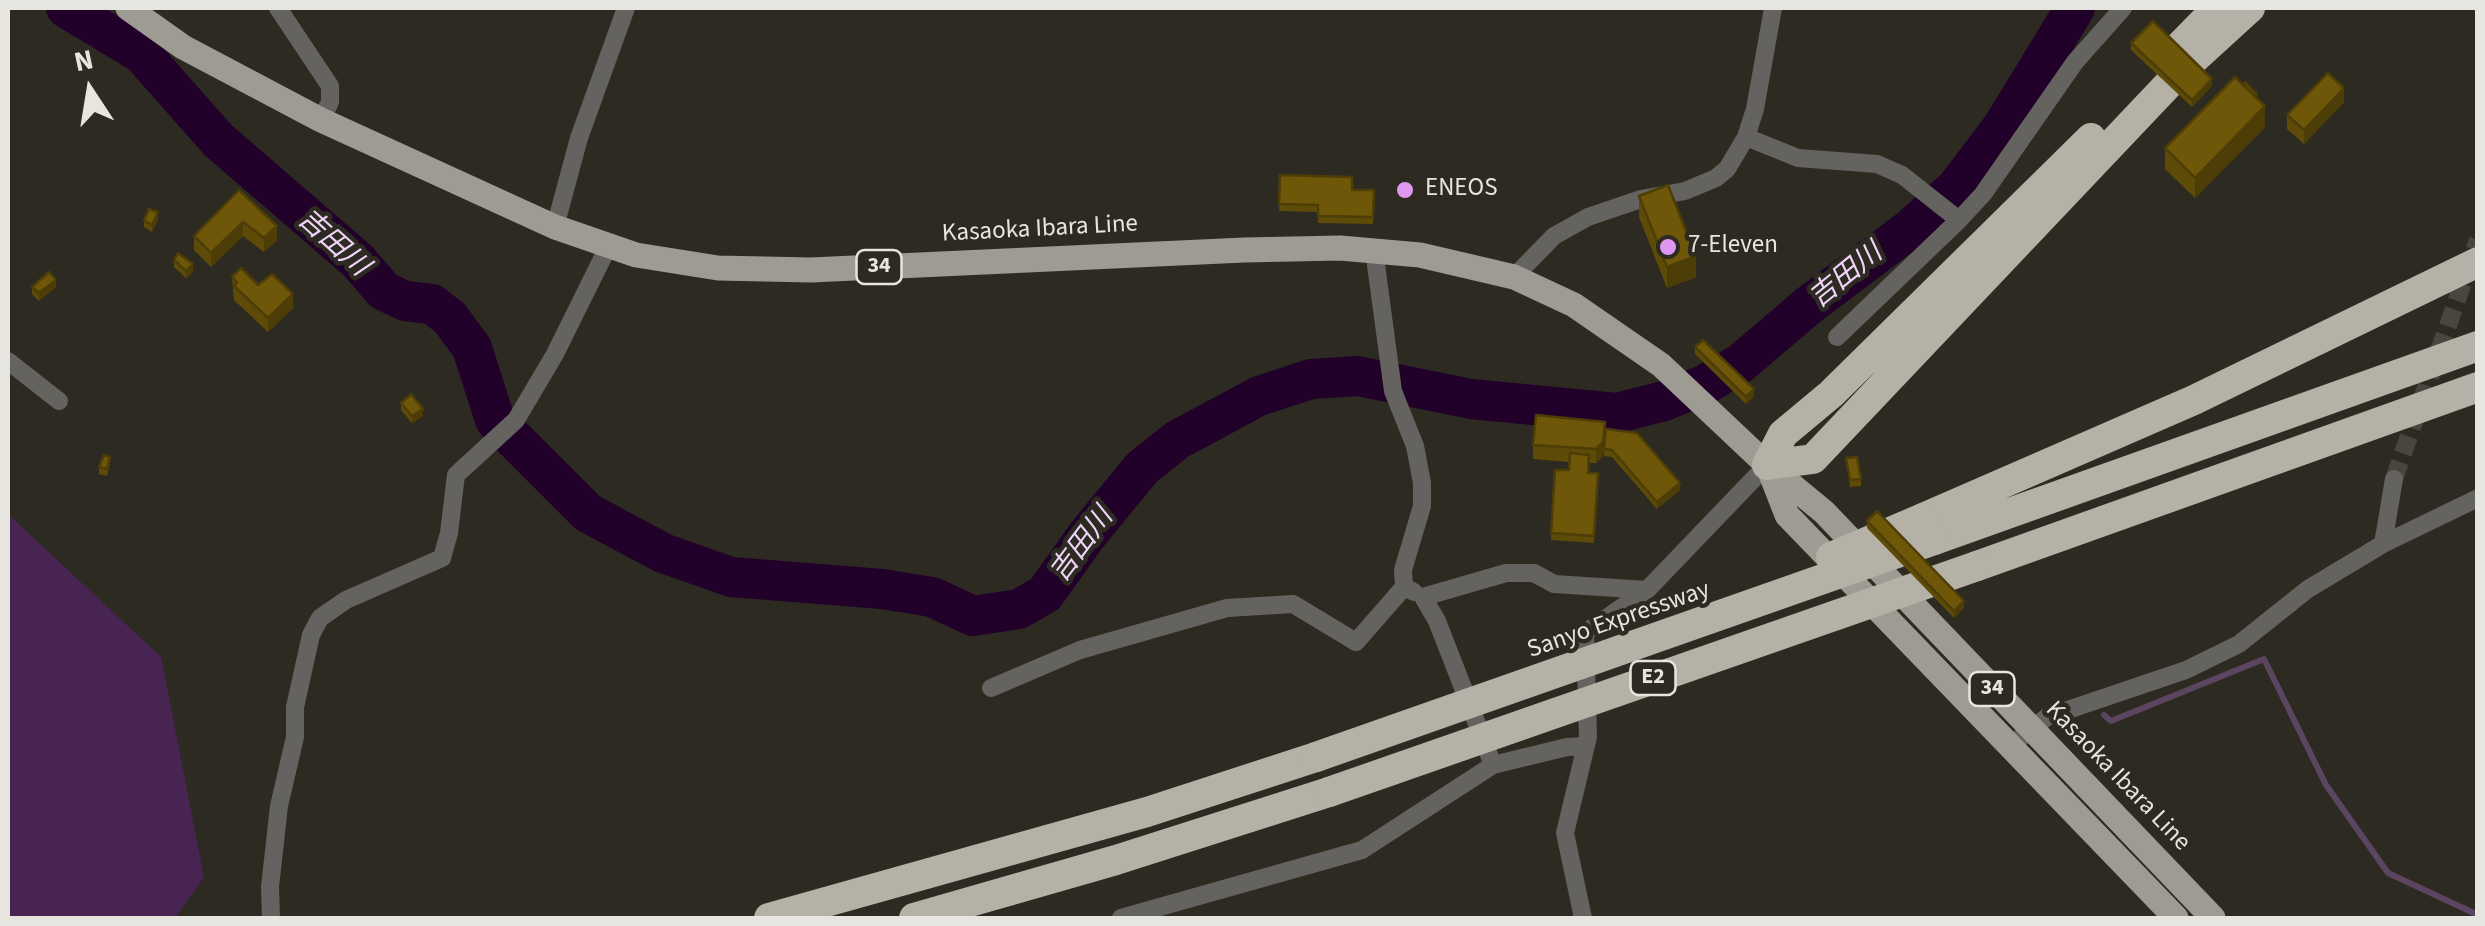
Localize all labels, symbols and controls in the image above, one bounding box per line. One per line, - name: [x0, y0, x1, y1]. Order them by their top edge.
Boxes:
- text: N: [70, 39, 97, 82]
- north arrow: [40, 40, 140, 140]
- place label: ENEOS: [1425, 175, 1497, 205]
- marker: ENEOS: [1394, 179, 1416, 201]
- water label: 吉田川: [290, 203, 374, 285]
- street label: Kasaoka Ibara Line: [941, 210, 1139, 250]
- place label: 7-Eleven: [1688, 232, 1778, 262]
- marker: 7-Eleven: [1657, 236, 1679, 258]
- water label: 吉田川: [1804, 238, 1890, 316]
- road number: 34: [856, 250, 902, 284]
- water label: 吉田川: [1044, 502, 1122, 590]
- street label: Sanyo Expressway: [1524, 576, 1714, 666]
- road number: E2: [1630, 661, 1676, 695]
- road number: 34: [1970, 672, 2014, 706]
- street label: Kasaoka Ibara Line: [2038, 696, 2196, 858]

